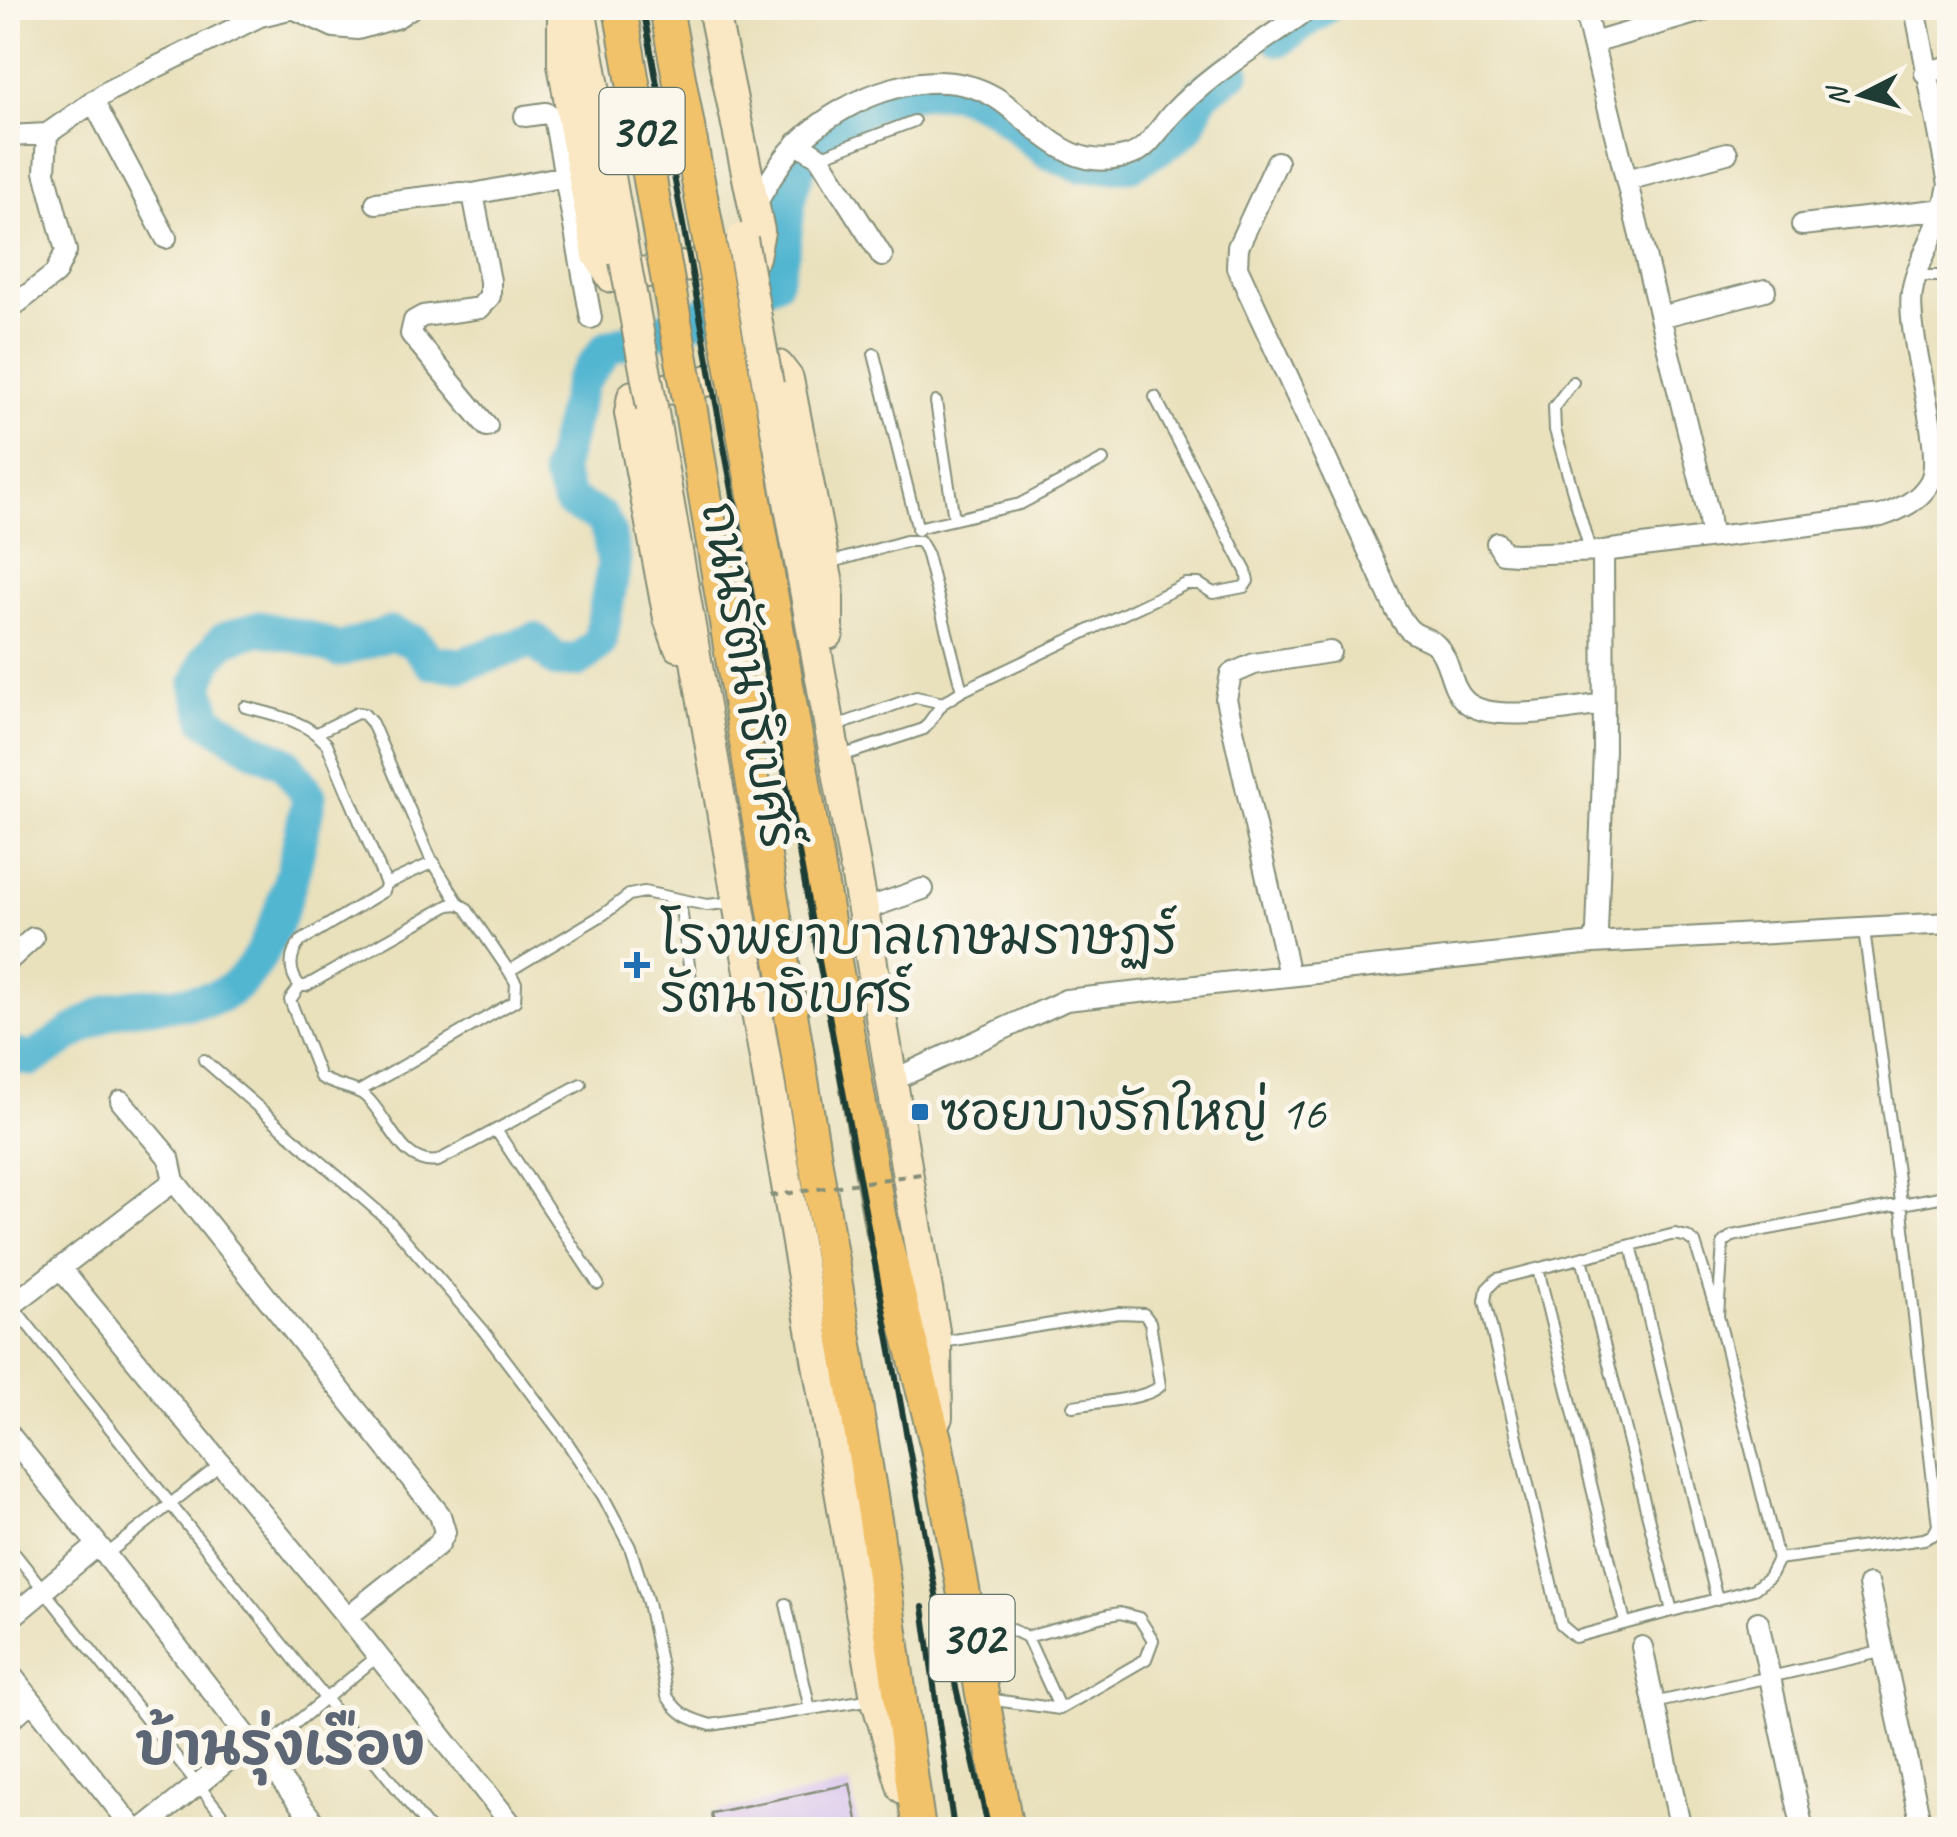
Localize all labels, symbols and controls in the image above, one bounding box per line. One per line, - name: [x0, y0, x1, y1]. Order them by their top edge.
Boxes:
- north arrow: [1812, 45, 1912, 145]
- text: N: [1819, 82, 1856, 108]
- road number: 302: [600, 88, 684, 174]
- street label: ถนนรัตนาธิเบศร์: [688, 497, 810, 853]
- place label: โรงพยาบาลเกษมราษฏร์ รัตนาธิเบศร์: [660, 905, 1177, 1026]
- marker: โรงพยาบาลเกษมราษฏร์ รัตนาธิเบศร์: [624, 952, 650, 978]
- place label: ซอยบางรักใหญ่ 16: [940, 1080, 1327, 1144]
- marker: ซอยบางรักใหญ่ 16: [909, 1101, 931, 1123]
- road number: 302: [930, 1595, 1014, 1681]
- district label: บ้านรุ่งเรือง: [135, 1708, 425, 1786]

